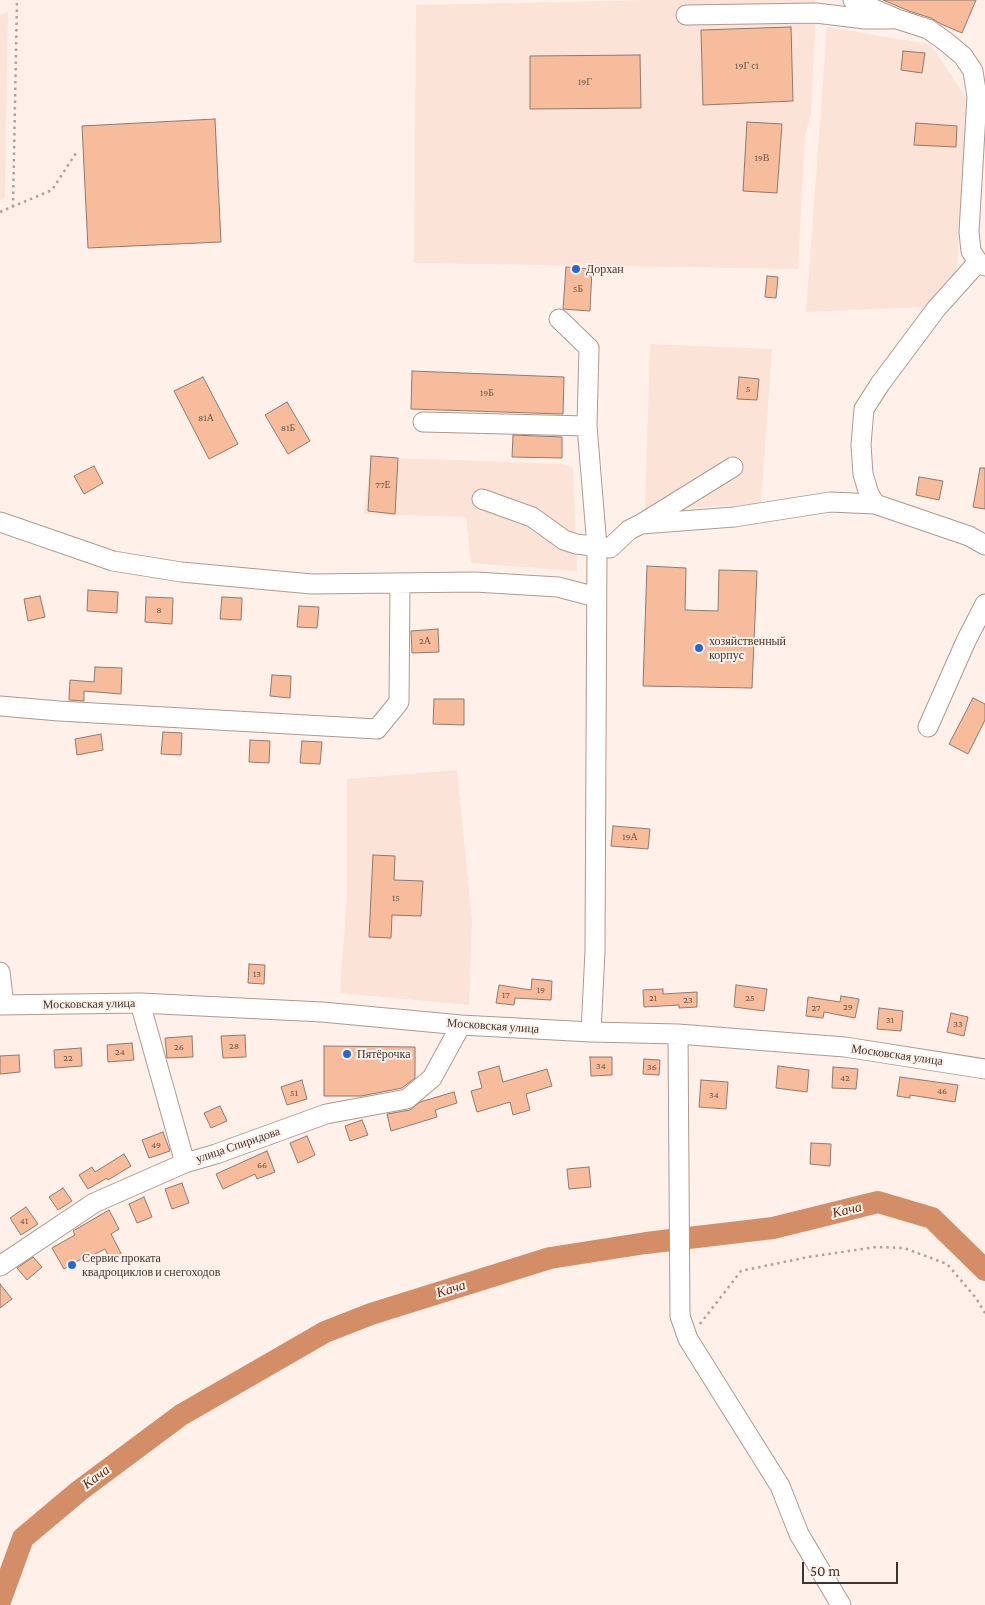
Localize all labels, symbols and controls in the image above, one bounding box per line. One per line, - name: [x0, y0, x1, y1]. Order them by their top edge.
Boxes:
- house number: 19Г с1: [735, 60, 759, 72]
- house number: 19Г: [578, 76, 592, 88]
- house number: 19В: [754, 152, 770, 164]
- place label: Дорхан: [586, 262, 624, 276]
- marker: Дорхан: [570, 263, 582, 275]
- house number: 5Б: [573, 283, 583, 295]
- house number: 5: [746, 383, 750, 395]
- house number: 19Б: [480, 387, 494, 399]
- house number: 81А: [198, 412, 214, 424]
- house number: 81Б: [281, 422, 295, 434]
- house number: 77Е: [375, 479, 391, 491]
- house number: 8: [156, 604, 162, 616]
- place label: хозяйственный корпус: [709, 634, 786, 662]
- house number: 2А: [419, 635, 431, 647]
- marker: хозяйственный корпус: [693, 642, 705, 654]
- house number: 19А: [622, 831, 638, 843]
- house number: 15: [392, 892, 400, 904]
- house number: 13: [253, 968, 261, 980]
- house number: 19: [537, 984, 545, 996]
- house number: 17: [502, 989, 510, 1001]
- house number: 21: [649, 992, 657, 1004]
- house number: 25: [745, 992, 755, 1004]
- house number: 23: [683, 994, 693, 1006]
- street label: Московская улица: [43, 996, 135, 1012]
- house number: 29: [843, 1001, 853, 1013]
- house number: 27: [811, 1002, 821, 1014]
- house number: 31: [886, 1014, 894, 1026]
- street label: Московская улица: [446, 1016, 540, 1036]
- house number: 33: [953, 1018, 963, 1030]
- house number: 28: [229, 1040, 239, 1052]
- house number: 26: [174, 1041, 184, 1053]
- street label: Московская улица: [850, 1041, 944, 1069]
- house number: 24: [115, 1046, 125, 1058]
- place label: Пятёрочка: [357, 1047, 410, 1061]
- marker: Пятёрочка: [341, 1048, 353, 1060]
- house number: 22: [63, 1052, 73, 1064]
- house number: 34: [596, 1060, 606, 1072]
- house number: 36: [647, 1061, 657, 1073]
- house number: 42: [840, 1072, 850, 1084]
- house number: 46: [937, 1085, 947, 1097]
- house number: 51: [290, 1087, 298, 1099]
- house number: 34: [709, 1089, 719, 1101]
- street label: улица Спиридова: [194, 1124, 282, 1166]
- house number: 49: [151, 1139, 161, 1151]
- house number: 66: [257, 1159, 267, 1171]
- water label: Кача: [831, 1198, 863, 1222]
- house number: 41: [20, 1215, 28, 1227]
- place label: Сервис проката квадроциклов и снегоходов: [82, 1251, 220, 1279]
- marker: Сервис проката квадроциклов и снегоходов: [66, 1259, 78, 1271]
- water label: Кача: [434, 1277, 468, 1301]
- water label: Кача: [79, 1461, 113, 1493]
- scale bar: [805, 1552, 901, 1584]
- text: 50 m: [810, 1563, 840, 1579]

